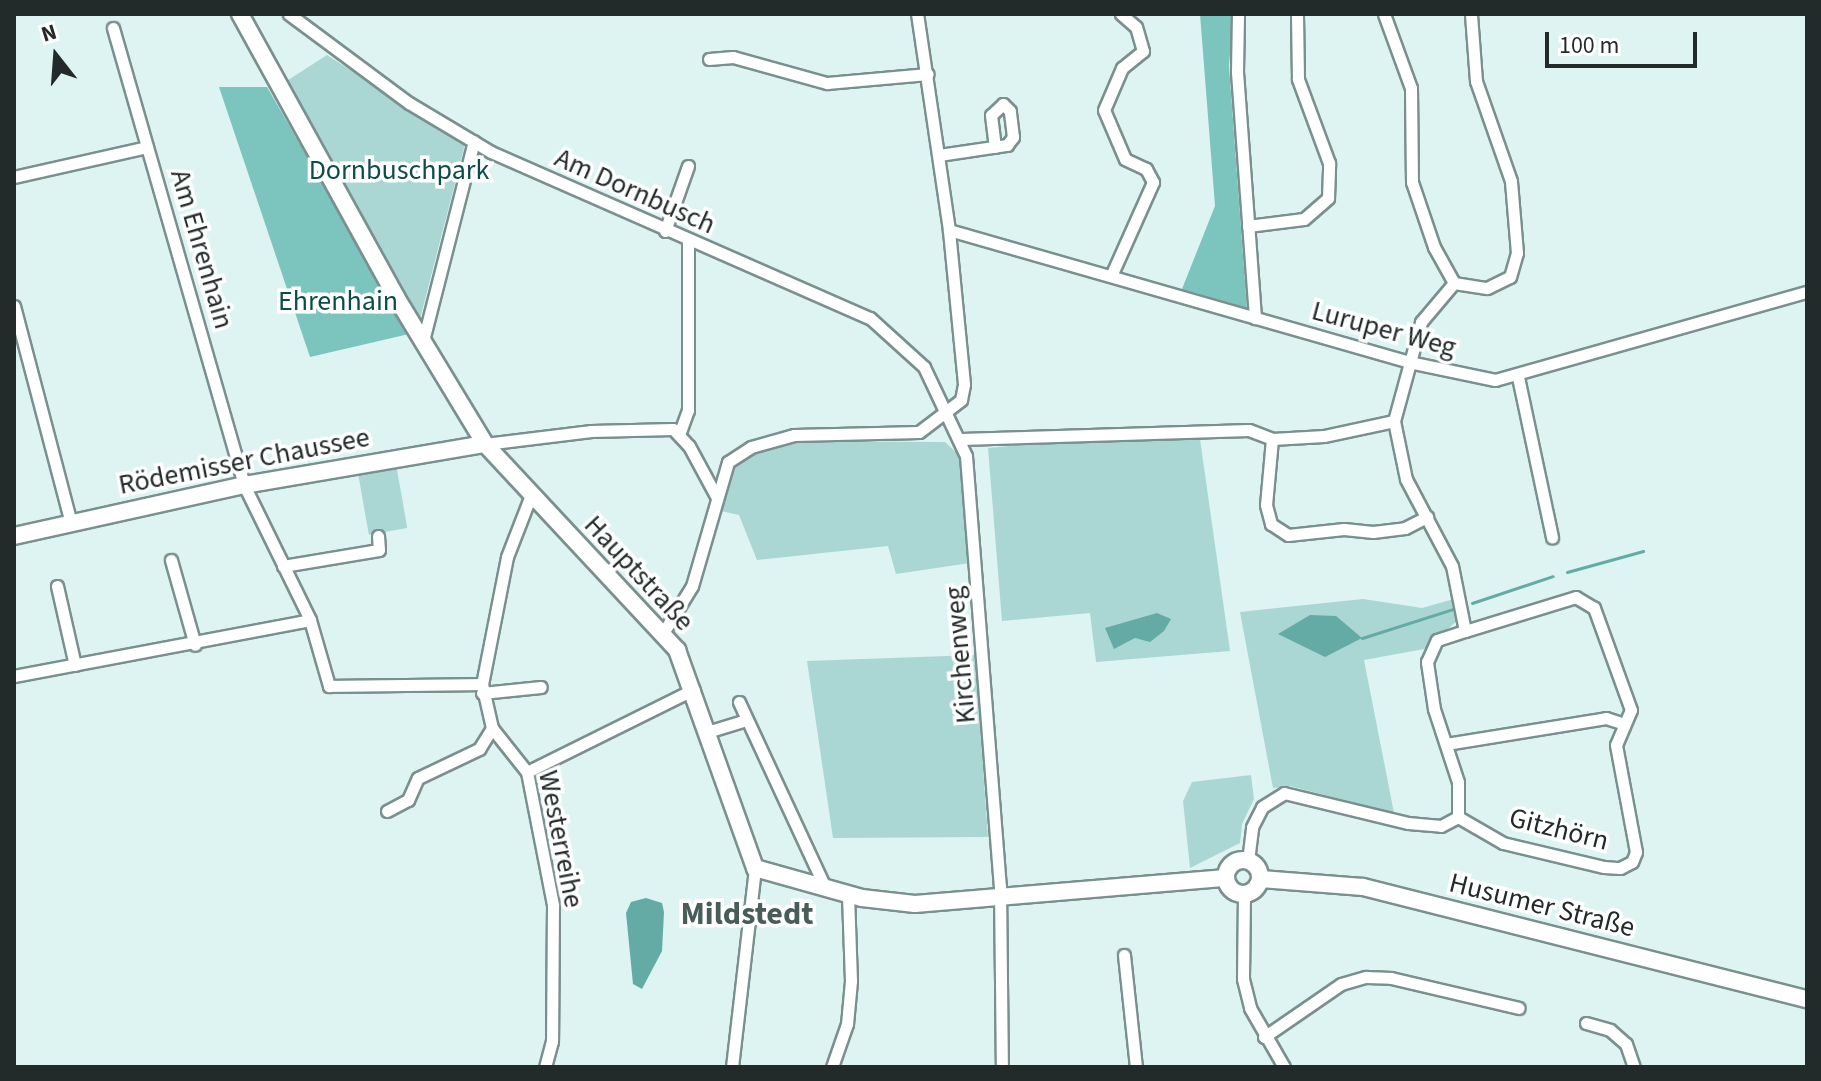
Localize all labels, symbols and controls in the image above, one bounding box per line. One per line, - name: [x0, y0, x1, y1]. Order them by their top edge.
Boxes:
- north arrow: [16, 16, 96, 96]
- text: N: [37, 16, 61, 50]
- scale bar: [1549, 16, 1701, 66]
- text: 100 m: [1559, 28, 1619, 63]
- street label: Am Dornbusch: [550, 141, 720, 241]
- park label: Dornbuschpark: [309, 153, 489, 187]
- street label: Am Ehrenhain: [163, 165, 241, 333]
- park label: Ehrenhain: [278, 284, 398, 318]
- street label: Luruper Weg: [1308, 294, 1460, 364]
- street label: Rödemisser Chaussee: [116, 420, 372, 502]
- street label: Hauptstraße: [577, 508, 701, 638]
- street label: Kirchenweg: [937, 585, 983, 725]
- street label: Westerreihe: [531, 768, 591, 910]
- street label: Gitzhörn: [1506, 800, 1612, 858]
- street label: Husumer Straße: [1446, 866, 1638, 944]
- district label: Mildstedt: [680, 895, 814, 933]

